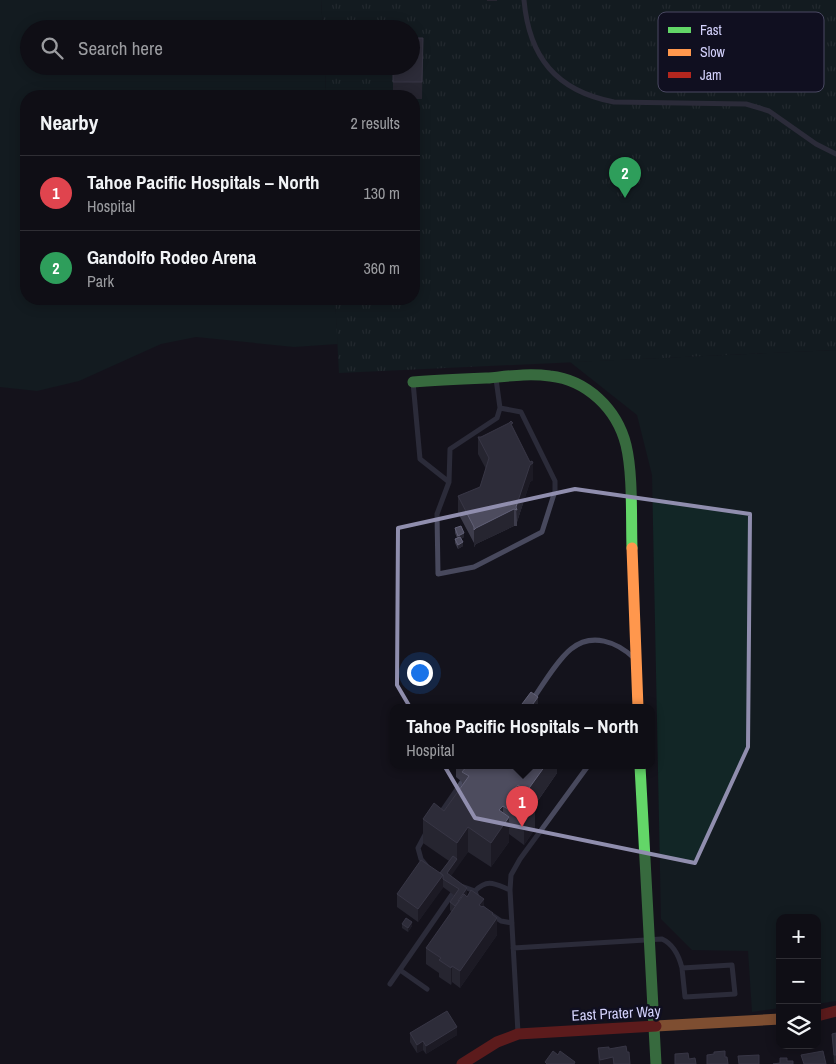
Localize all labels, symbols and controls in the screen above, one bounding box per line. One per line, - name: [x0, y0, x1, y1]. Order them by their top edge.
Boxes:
- legend: [658, 12, 824, 92]
- search box: [20, 20, 420, 75]
- text: Fast: [700, 21, 722, 39]
- icon: search: [38, 34, 66, 62]
- text: Search here: [78, 35, 163, 61]
- text: Slow: [700, 43, 726, 61]
- text: Jam: [700, 66, 722, 84]
- text: Nearby: [40, 108, 98, 137]
- text: 2 results: [350, 112, 400, 134]
- pin: 2: [609, 157, 641, 198]
- text: Tahoe Pacific Hospitals – North: [87, 169, 320, 195]
- text: 1: [52, 182, 60, 204]
- text: 130 m: [364, 182, 400, 204]
- text: Hospital: [87, 195, 135, 217]
- text: Gandolfo Rodeo Arena: [87, 244, 256, 270]
- text: 2: [52, 257, 60, 279]
- text: 360 m: [364, 257, 400, 279]
- text: Park: [87, 270, 114, 292]
- your location: [407, 660, 433, 686]
- popup: [390, 704, 655, 769]
- text: Tahoe Pacific Hospitals – North: [406, 713, 639, 739]
- text: Hospital: [406, 739, 454, 761]
- pin: 1: [506, 786, 538, 827]
- map controls: [776, 914, 821, 1049]
- button: +: [776, 914, 821, 959]
- button: −: [776, 959, 821, 1004]
- street label: East Prater Way: [571, 1000, 662, 1026]
- button: layers: [776, 1004, 821, 1049]

